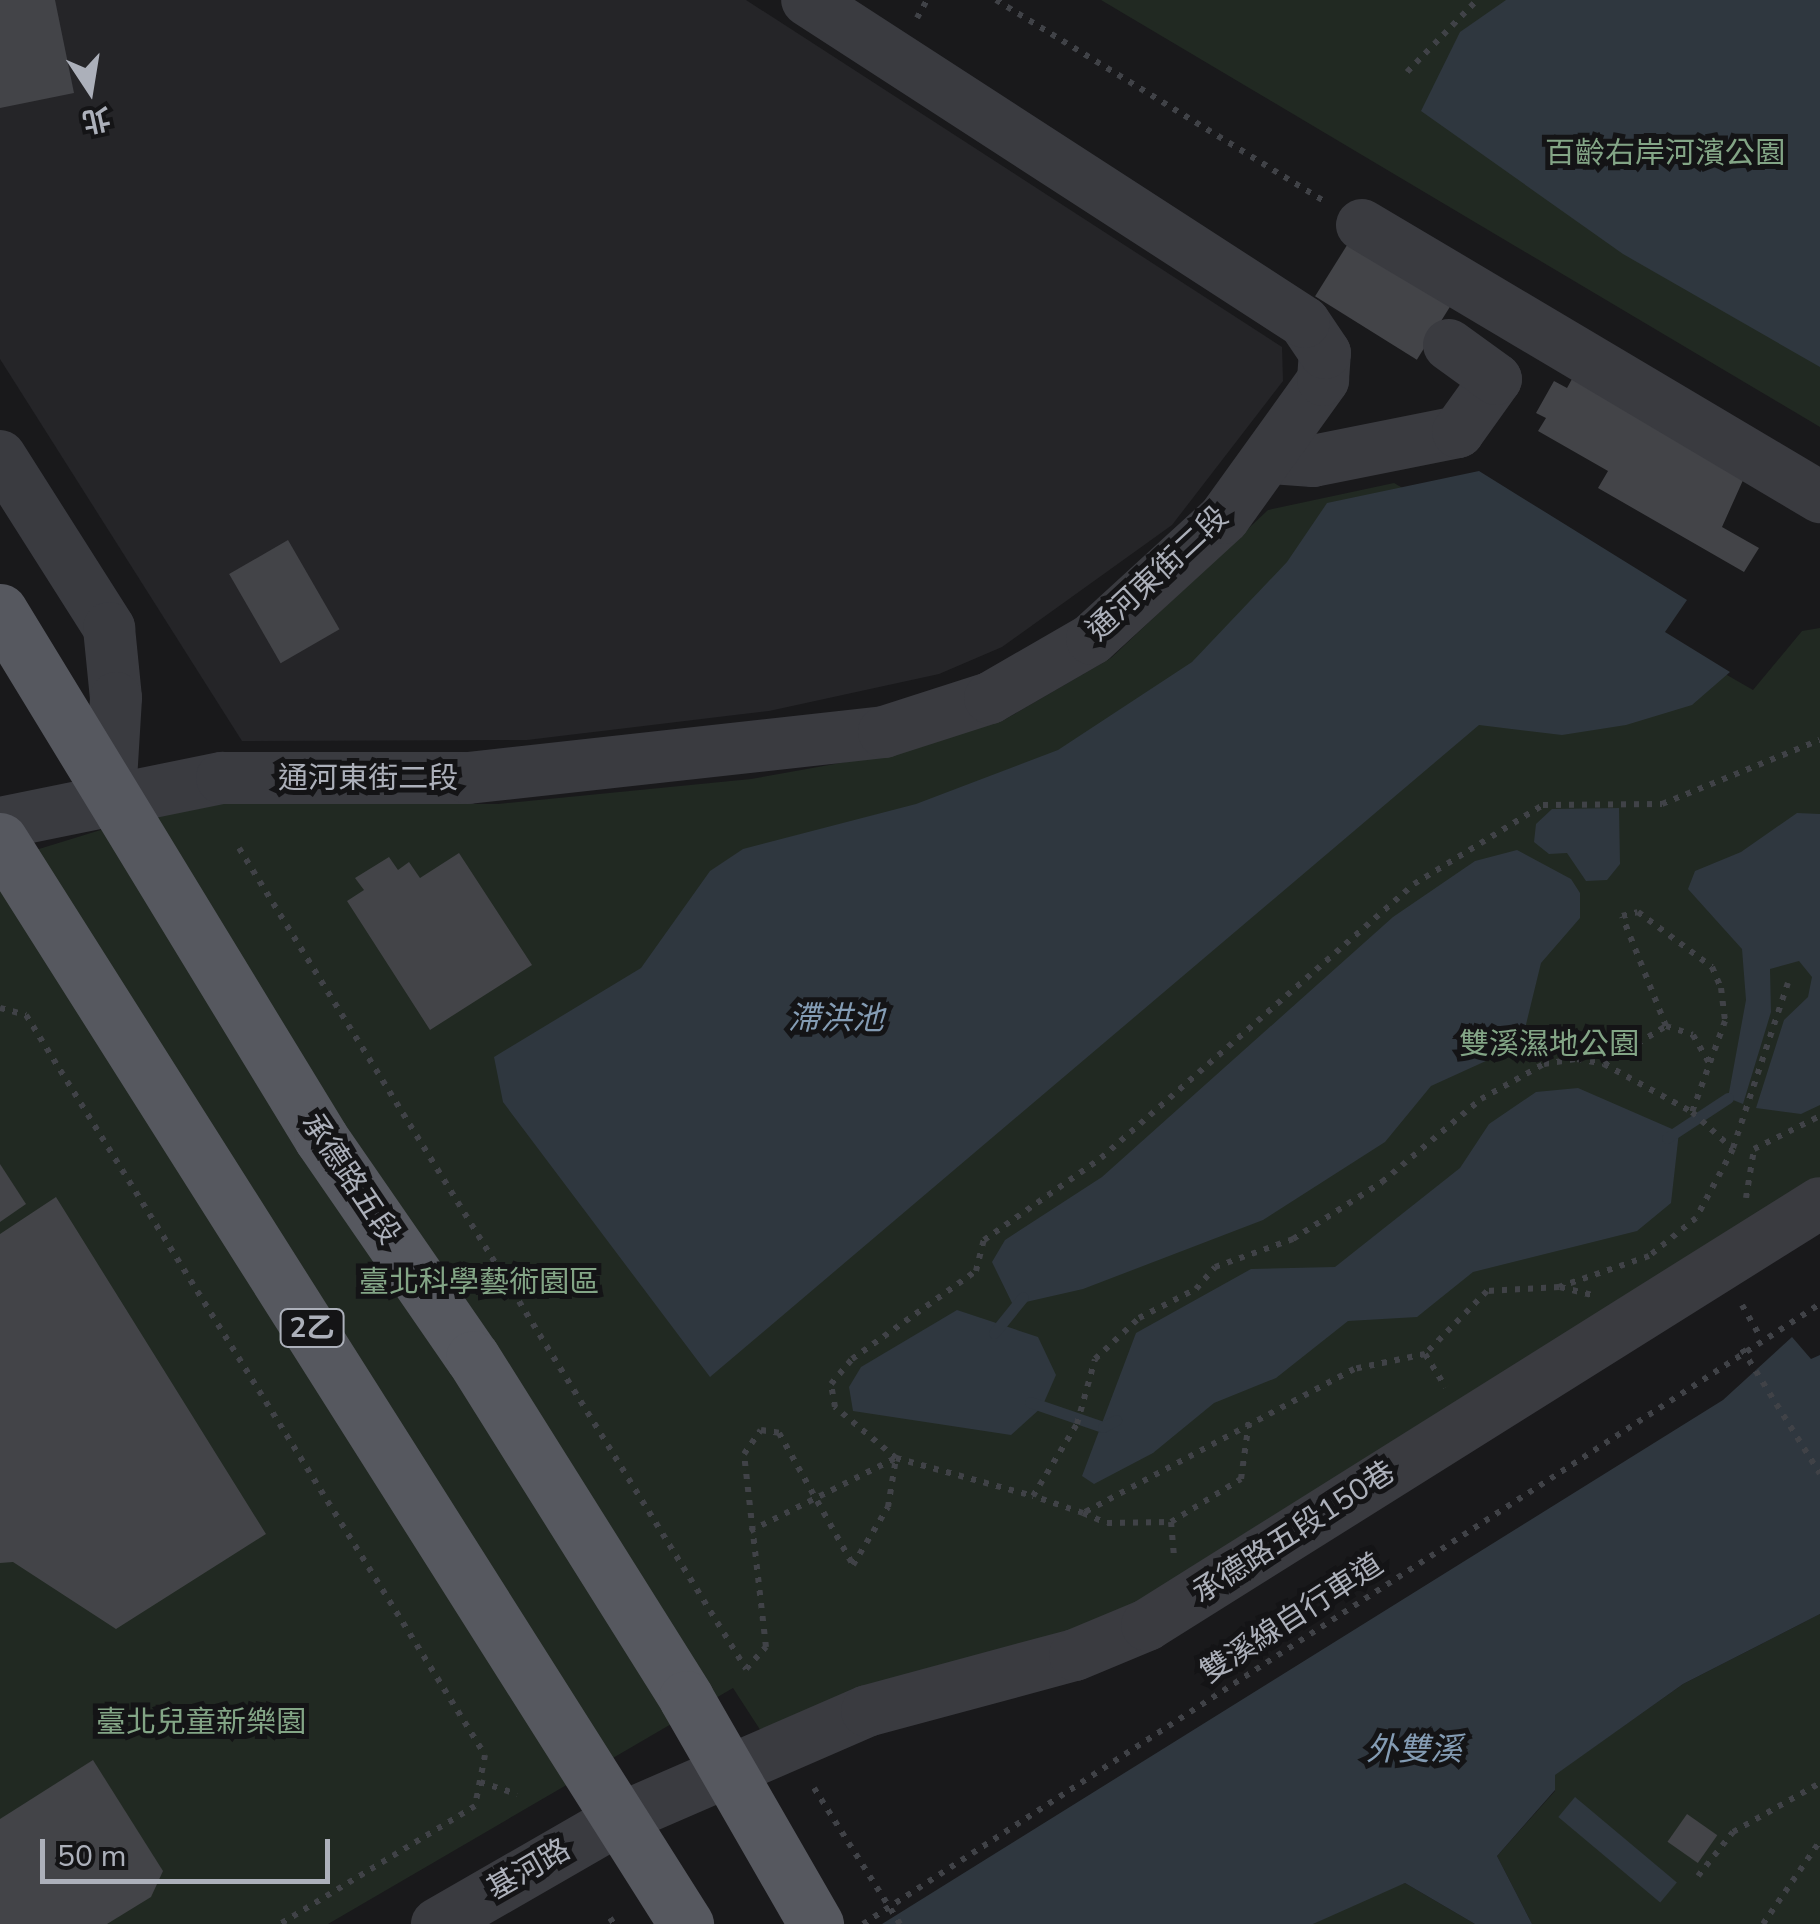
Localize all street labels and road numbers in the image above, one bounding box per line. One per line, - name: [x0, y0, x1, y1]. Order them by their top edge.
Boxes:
- street label: 通河東街二段: [1080, 499, 1236, 649]
- street label: 通河東街二段: [278, 761, 458, 797]
- street label: 承德路五段: [293, 1107, 407, 1251]
- road number: 2乙: [280, 1305, 344, 1351]
- street label: 承德路五段150巷: [1186, 1454, 1402, 1612]
- street label: 雙溪線自行車道: [1194, 1547, 1390, 1691]
- street label: 基河路: [481, 1832, 577, 1908]

